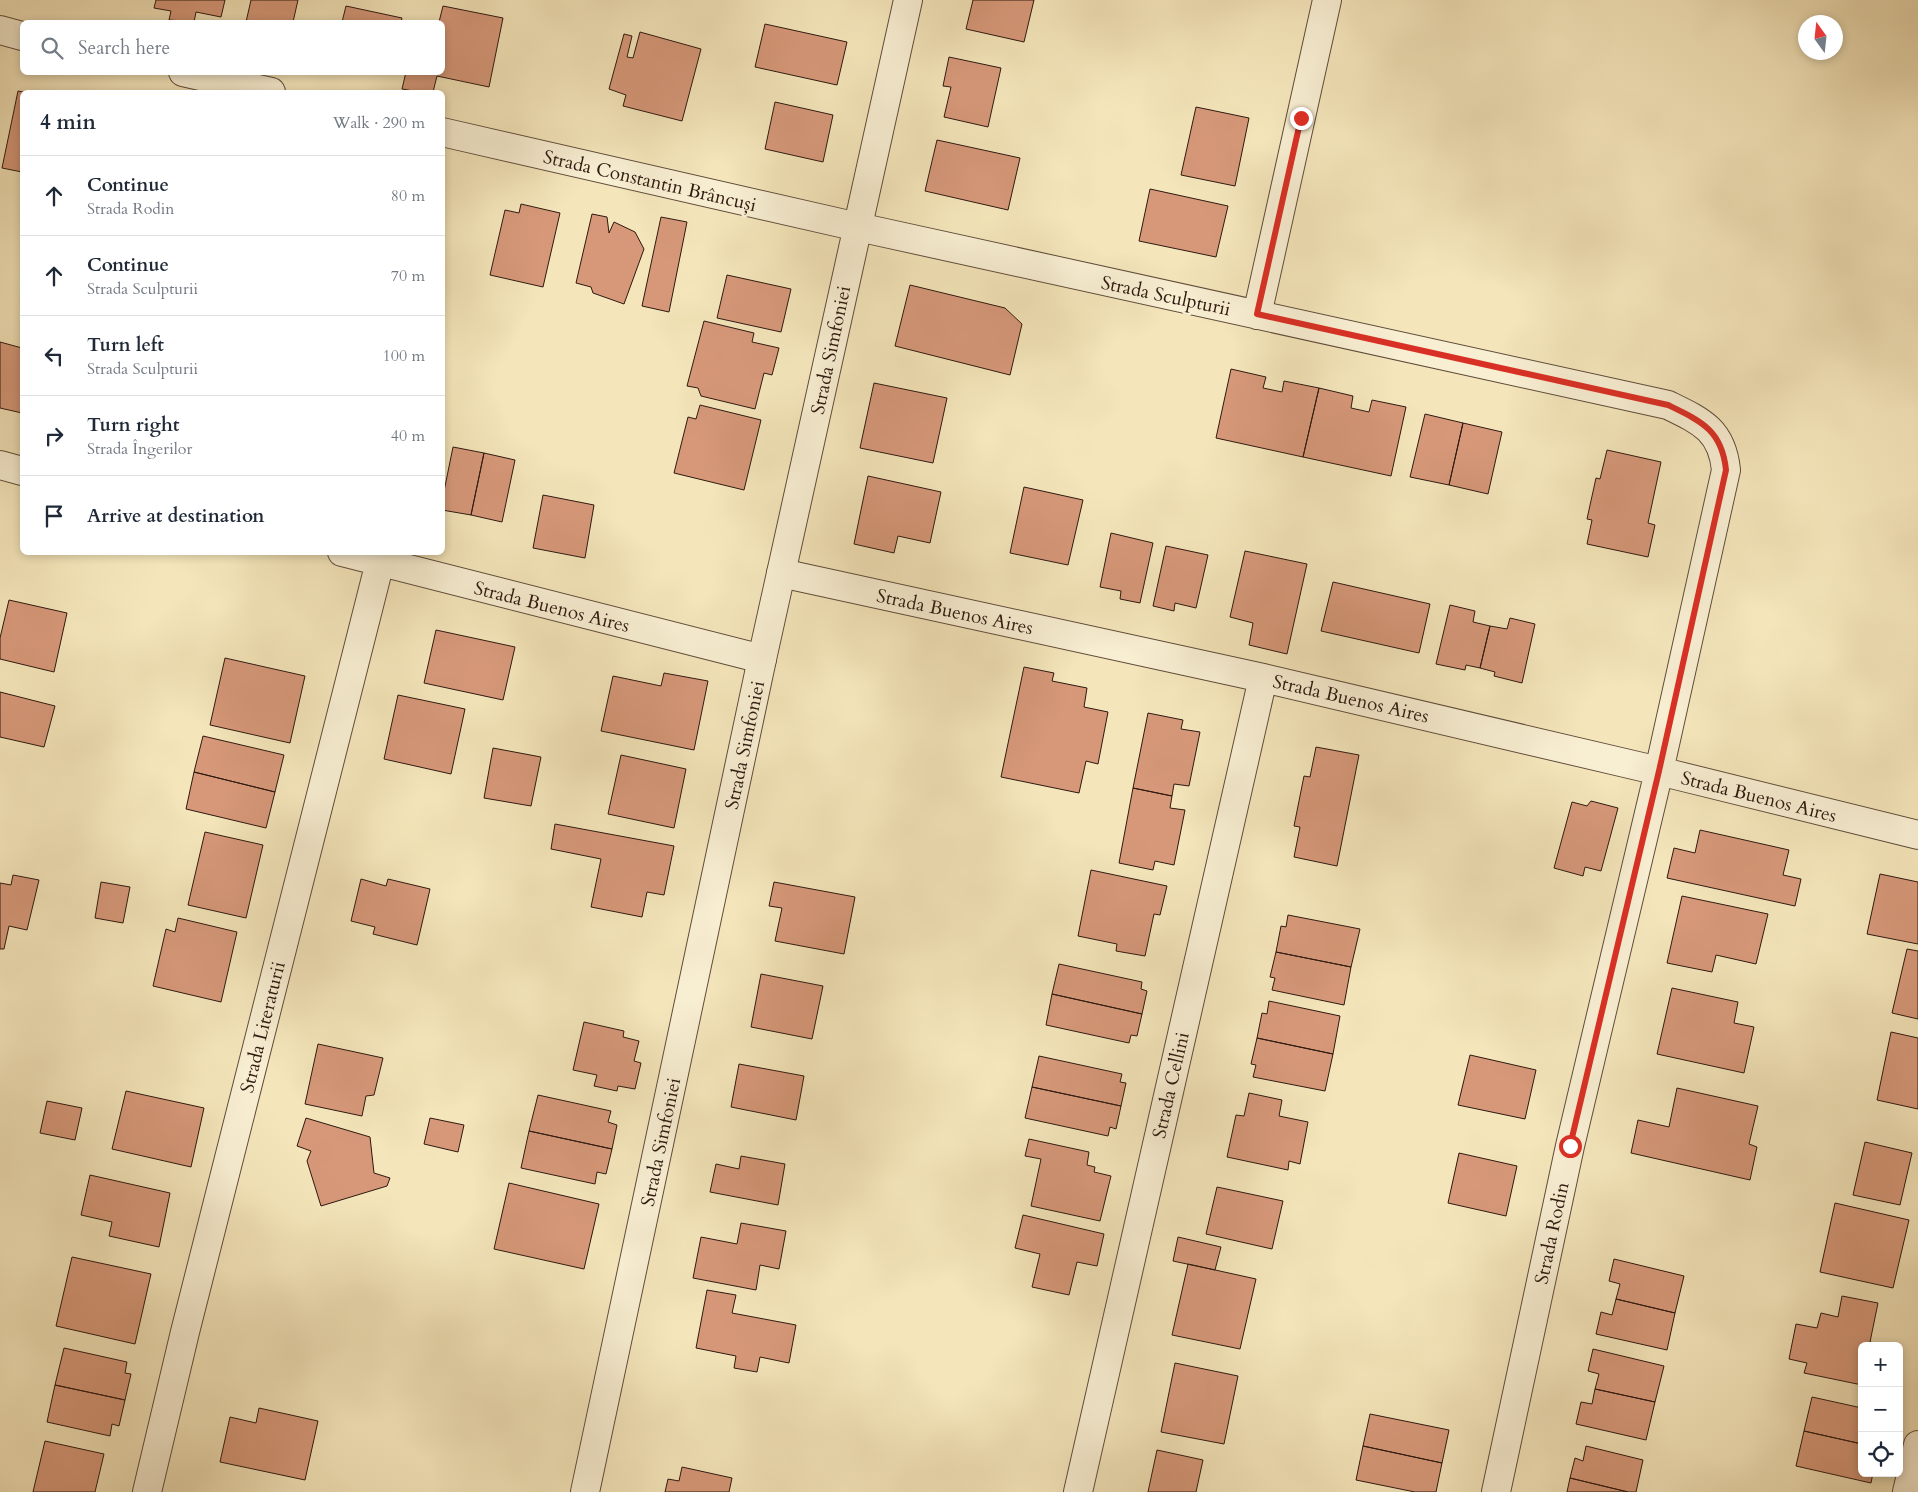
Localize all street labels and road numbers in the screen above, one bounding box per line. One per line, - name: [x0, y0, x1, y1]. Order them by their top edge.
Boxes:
- street label: Strada Constantin Brâncuși: [541, 144, 759, 218]
- street label: Strada Sculpturii: [1099, 270, 1233, 322]
- street label: Strada Simfoniei: [805, 283, 857, 417]
- street label: Strada Buenos Aires: [471, 575, 632, 639]
- street label: Strada Buenos Aires: [874, 583, 1035, 641]
- street label: Strada Buenos Aires: [1270, 668, 1431, 730]
- street label: Strada Simfoniei: [719, 678, 771, 812]
- street label: Strada Buenos Aires: [1678, 765, 1839, 829]
- street label: Strada Literaturii: [234, 959, 292, 1096]
- street label: Strada Cellini: [1146, 1029, 1196, 1141]
- street label: Strada Simfoniei: [635, 1075, 687, 1209]
- street label: Strada Rodin: [1528, 1180, 1576, 1287]

